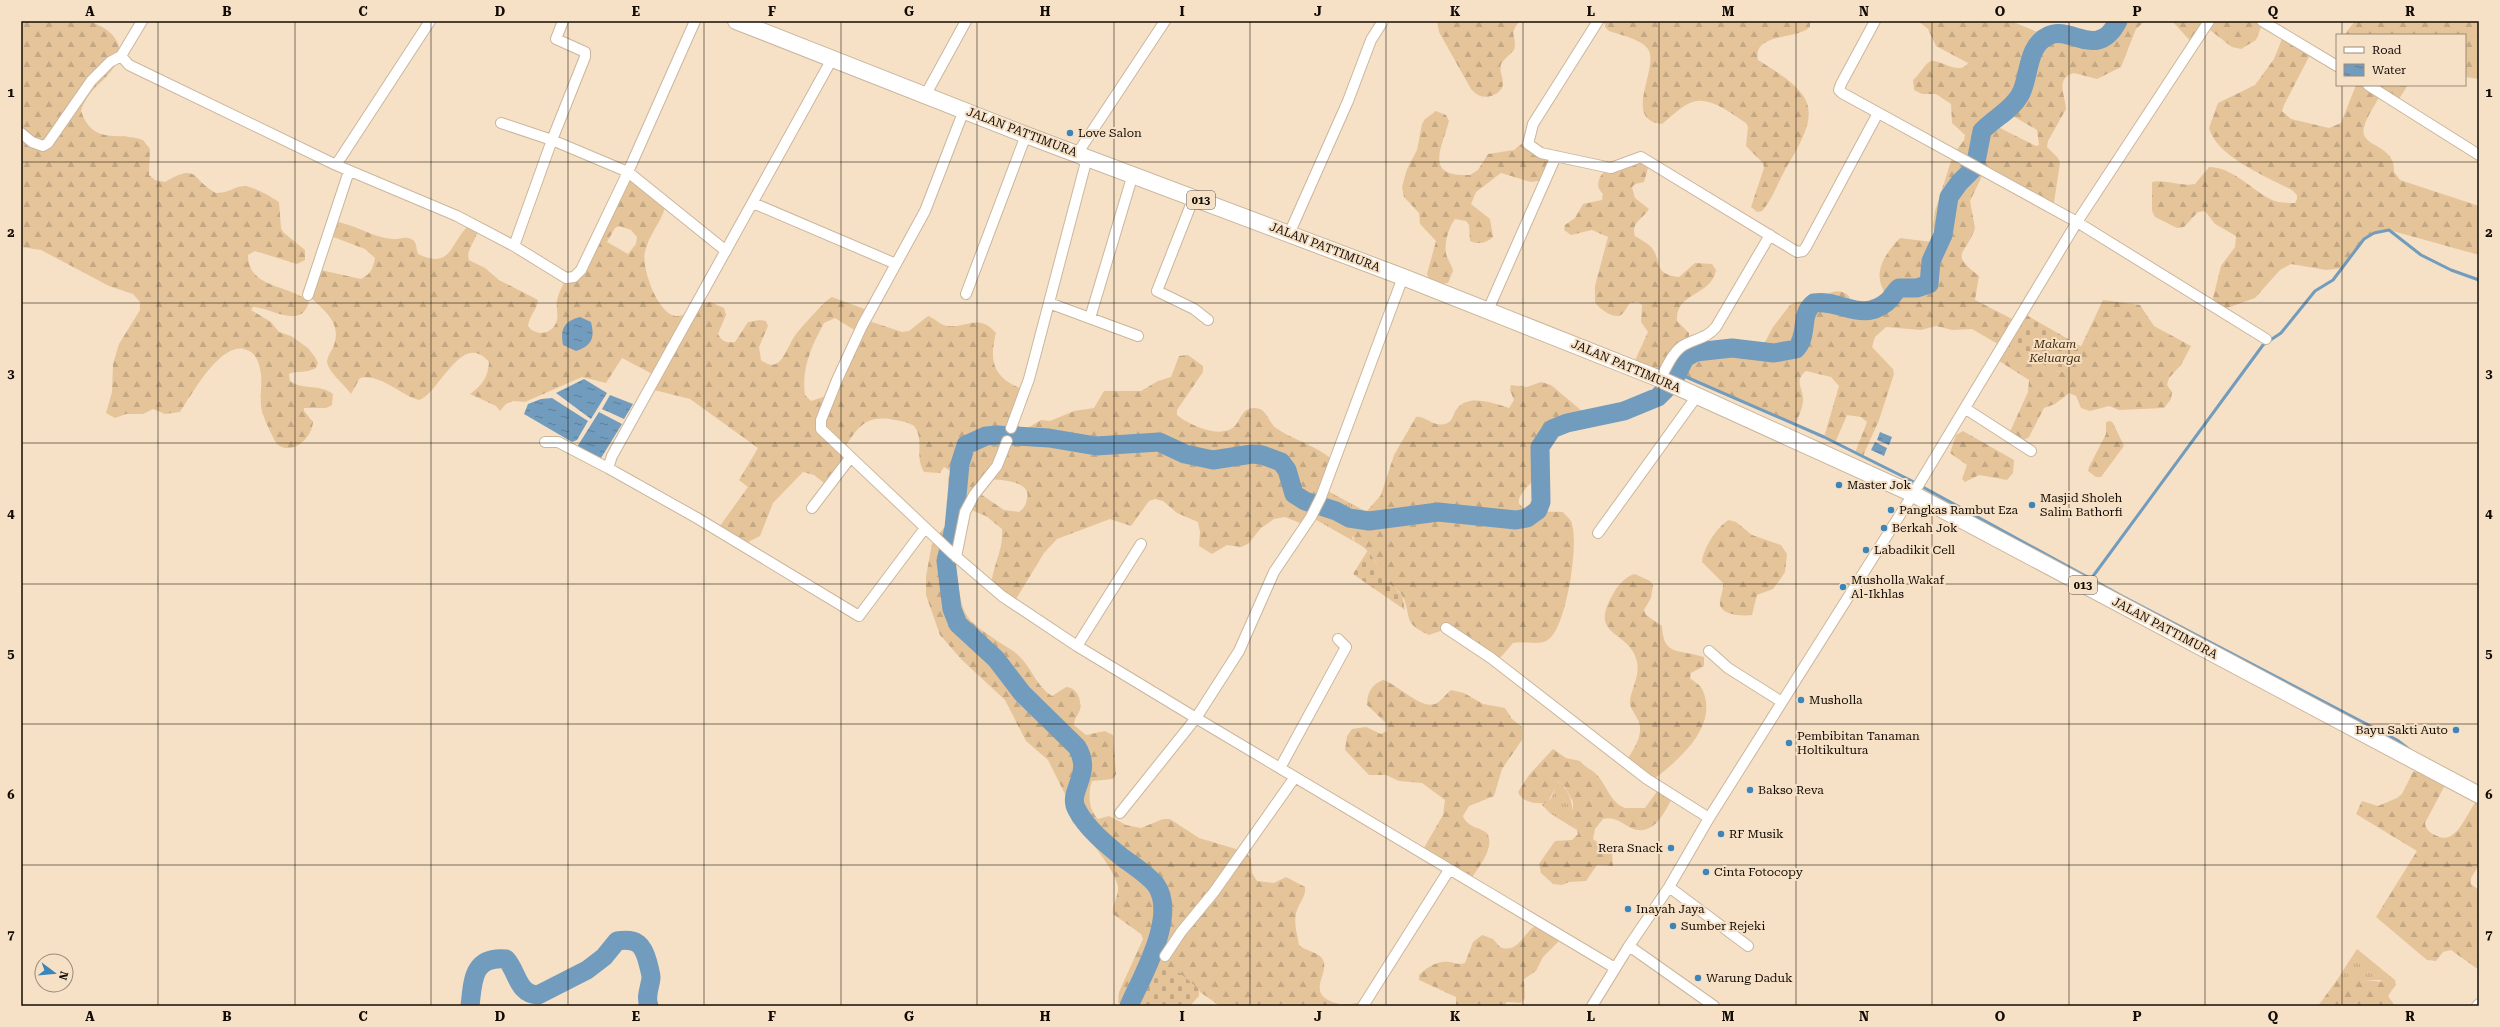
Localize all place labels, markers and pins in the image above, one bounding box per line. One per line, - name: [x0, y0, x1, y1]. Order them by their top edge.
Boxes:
- place label: Love Salon: [1078, 126, 1142, 140]
- marker: Love Salon: [1065, 128, 1075, 138]
- place label: Master Jok: [1847, 478, 1911, 492]
- marker: Master Jok: [1834, 480, 1844, 490]
- place label: Masjid Sholeh Salim Bathorfi: [2040, 491, 2123, 519]
- marker: Masjid Sholeh Salim Bathorfi: [2027, 500, 2037, 510]
- place label: Pangkas Rambut Eza: [1899, 503, 2018, 517]
- marker: Pangkas Rambut Eza: [1886, 505, 1896, 515]
- place label: Berkah Jok: [1892, 521, 1958, 535]
- marker: Berkah Jok: [1879, 523, 1889, 533]
- place label: Labadikit Cell: [1874, 543, 1955, 557]
- marker: Labadikit Cell: [1861, 545, 1871, 555]
- place label: Musholla Wakaf Al-Ikhlas: [1851, 573, 1945, 601]
- marker: Musholla Wakaf Al-Ikhlas: [1838, 582, 1848, 592]
- place label: Musholla: [1809, 693, 1863, 707]
- marker: Musholla: [1796, 695, 1806, 705]
- place label: Bayu Sakti Auto: [2356, 723, 2448, 737]
- marker: Bayu Sakti Auto: [2451, 725, 2461, 735]
- place label: Pembibitan Tanaman Holtikultura: [1797, 729, 1920, 757]
- marker: Pembibitan Tanaman Holtikultura: [1784, 738, 1794, 748]
- place label: Bakso Reva: [1758, 783, 1824, 797]
- marker: Bakso Reva: [1745, 785, 1755, 795]
- place label: RF Musik: [1729, 827, 1784, 841]
- marker: RF Musik: [1716, 829, 1726, 839]
- place label: Rera Snack: [1598, 841, 1663, 855]
- marker: Rera Snack: [1666, 843, 1676, 853]
- place label: Cinta Fotocopy: [1714, 865, 1804, 879]
- marker: Cinta Fotocopy: [1701, 867, 1711, 877]
- place label: Inayah Jaya: [1636, 902, 1705, 916]
- marker: Inayah Jaya: [1623, 904, 1633, 914]
- place label: Sumber Rejeki: [1681, 919, 1765, 933]
- marker: Sumber Rejeki: [1668, 921, 1678, 931]
- place label: Warung Daduk: [1706, 971, 1793, 985]
- marker: Warung Daduk: [1693, 973, 1703, 983]

